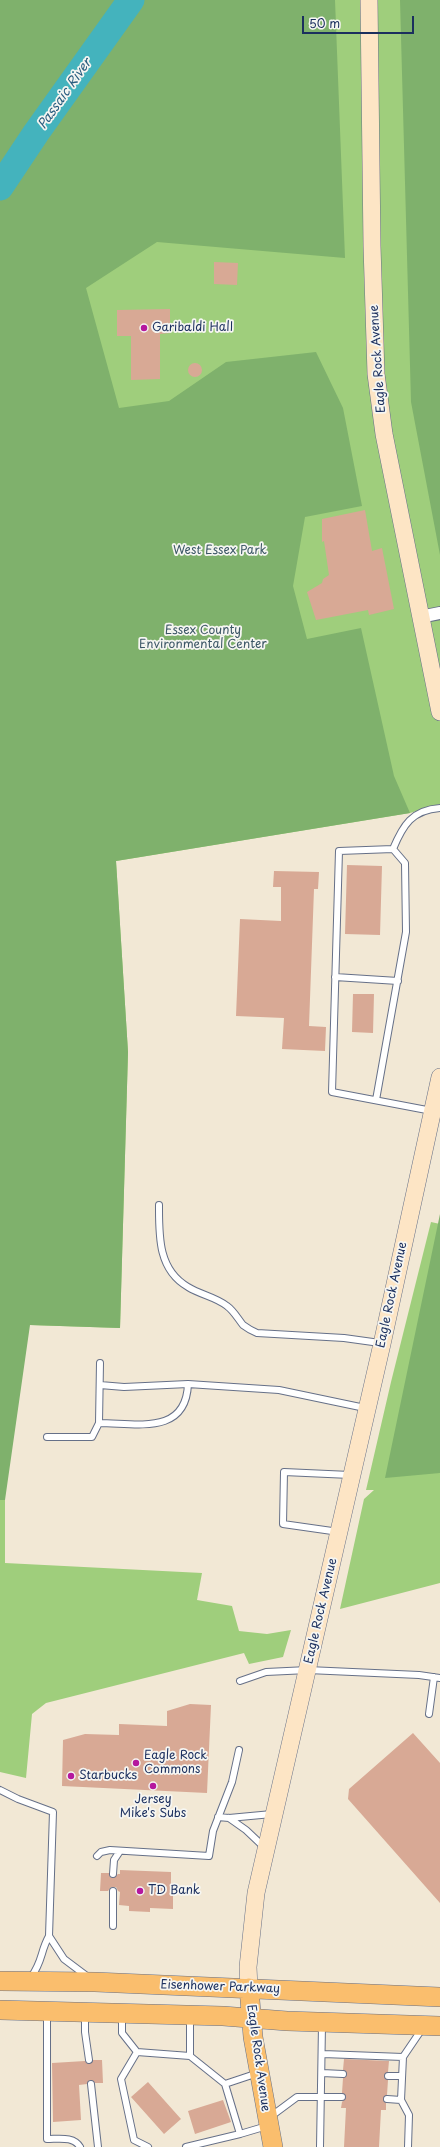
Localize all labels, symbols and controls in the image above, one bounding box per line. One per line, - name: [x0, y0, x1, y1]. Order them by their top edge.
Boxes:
- scale bar: [304, 8, 416, 34]
- text: 50 m: [309, 14, 340, 32]
- water label: Passaic River: [35, 56, 95, 132]
- street label: Eagle Rock Avenue: [367, 305, 389, 413]
- place label: Garibaldi Hall: [152, 321, 233, 335]
- marker: Garibaldi Hall: [139, 323, 149, 333]
- park label: West Essex Park: [173, 544, 267, 558]
- park label: Essex County Environmental Center: [139, 624, 267, 652]
- street label: Eagle Rock Avenue: [374, 1241, 410, 1349]
- street label: Eagle Rock Avenue: [302, 1557, 340, 1665]
- place label: Eagle Rock Commons: [144, 1749, 207, 1777]
- marker: Eagle Rock Commons: [131, 1758, 141, 1768]
- place label: Starbucks: [79, 1769, 137, 1783]
- marker: Starbucks: [66, 1771, 76, 1781]
- marker: Jersey Mike's Subs: [148, 1781, 158, 1791]
- place label: Jersey Mike's Subs: [120, 1793, 186, 1821]
- place label: TD Bank: [148, 1884, 200, 1898]
- marker: TD Bank: [135, 1886, 145, 1896]
- street label: Eisenhower Parkway: [160, 1978, 280, 1996]
- street label: Eagle Rock Avenue: [243, 2003, 273, 2113]

